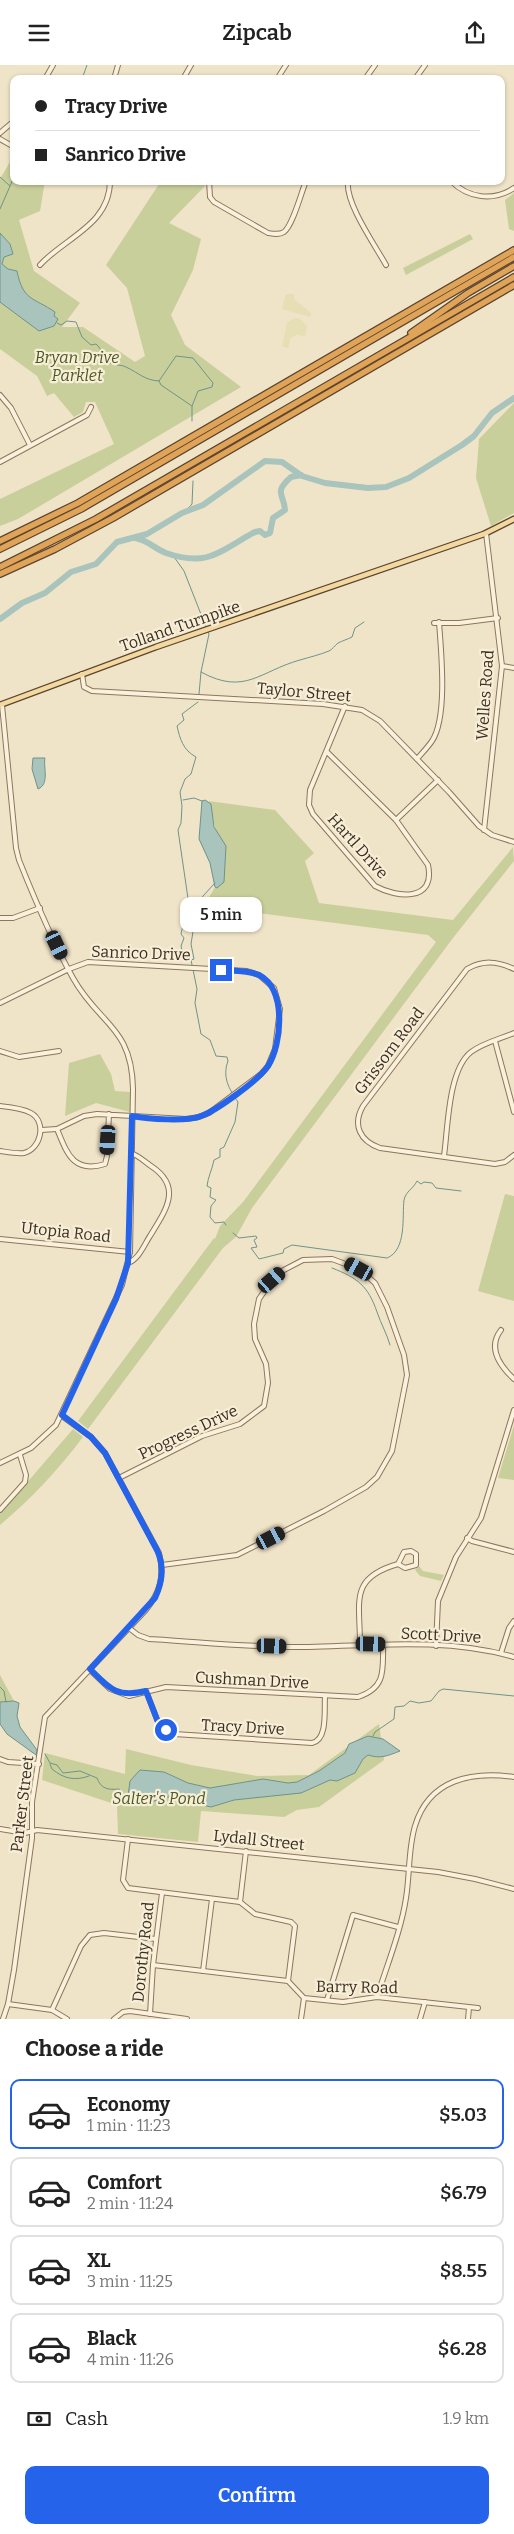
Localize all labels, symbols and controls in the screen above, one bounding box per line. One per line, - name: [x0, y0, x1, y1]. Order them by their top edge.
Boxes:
- icon: menu: [25, 19, 53, 47]
- text: Zipcab: [222, 19, 292, 46]
- icon: share: [461, 19, 489, 47]
- text: Tracy Drive: [65, 95, 167, 118]
- text: Sanrico Drive: [65, 143, 186, 166]
- park label: Bryan Drive Parklet: [35, 348, 119, 385]
- street label: Tolland Turnpike: [117, 597, 243, 655]
- street label: Welles Road: [472, 649, 498, 741]
- street label: Taylor Street: [256, 678, 352, 706]
- street label: Hartl Drive: [324, 809, 392, 883]
- callout: 5 min: [180, 897, 262, 933]
- text: 5 min: [200, 905, 242, 924]
- car: [43, 928, 70, 962]
- street label: Sanrico Drive: [91, 942, 191, 964]
- route end: [210, 959, 232, 981]
- street label: Grissom Road: [350, 1003, 428, 1098]
- car: [99, 1125, 116, 1155]
- street label: Utopia Road: [20, 1218, 112, 1246]
- car: [342, 1255, 375, 1283]
- car: [255, 1264, 288, 1296]
- street label: Progress Drive: [135, 1401, 241, 1463]
- car: [254, 1525, 287, 1551]
- street label: Scott Drive: [400, 1623, 482, 1647]
- car: [355, 1636, 386, 1652]
- car: [256, 1638, 287, 1654]
- street label: Cushman Drive: [195, 1668, 309, 1692]
- street label: Tracy Drive: [201, 1715, 285, 1739]
- route start: [155, 1719, 177, 1741]
- street label: Parker Street: [7, 1754, 37, 1853]
- park label: Salter's Pond: [112, 1789, 206, 1808]
- street label: Lydall Street: [212, 1826, 306, 1854]
- street label: Dorothy Road: [128, 1900, 158, 2003]
- street label: Barry Road: [316, 1977, 399, 1997]
- text: Choose a ride: [25, 2035, 164, 2062]
- icon: car: [27, 2092, 72, 2137]
- text: Economy: [87, 2093, 170, 2116]
- text: $5.03: [439, 2103, 487, 2126]
- text: 1 min · 11:23: [87, 2116, 171, 2135]
- icon: car: [27, 2170, 72, 2215]
- text: Comfort: [87, 2171, 162, 2194]
- text: $6.79: [440, 2181, 487, 2204]
- text: 2 min · 11:24: [87, 2194, 173, 2213]
- icon: car: [27, 2248, 72, 2293]
- text: XL: [87, 2249, 111, 2272]
- text: $8.55: [440, 2259, 487, 2282]
- text: 3 min · 11:25: [87, 2272, 173, 2291]
- icon: car: [27, 2326, 72, 2371]
- text: Black: [87, 2327, 137, 2350]
- text: $6.28: [438, 2337, 487, 2360]
- text: 4 min · 11:26: [87, 2350, 174, 2369]
- icon: cash: [25, 2405, 53, 2433]
- text: Cash: [65, 2407, 108, 2430]
- text: 1.9 km: [443, 2409, 489, 2428]
- button: Confirm: [25, 2466, 489, 2524]

